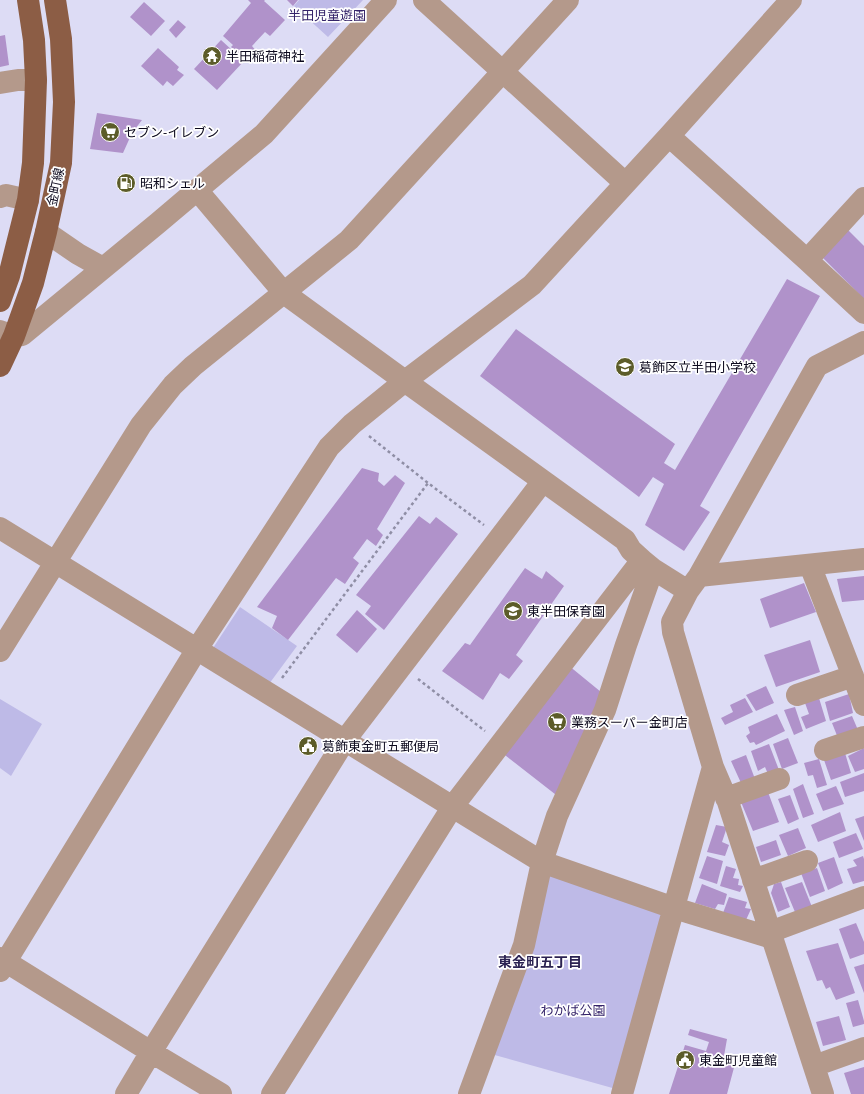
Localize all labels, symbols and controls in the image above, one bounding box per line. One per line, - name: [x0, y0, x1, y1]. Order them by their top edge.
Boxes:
- park label: 半田児童遊園: [288, 6, 366, 24]
- temple icon: 半田稲荷神社: [201, 45, 223, 67]
- place label: 半田稲荷神社: [226, 47, 304, 65]
- supermarket icon: セブン-イレブン: [99, 121, 121, 143]
- place label: セブン-イレブン: [124, 123, 219, 141]
- street label: 金町線: [42, 166, 68, 208]
- fuel station icon: 昭和シェル: [115, 172, 137, 194]
- place label: 昭和シェル: [140, 174, 205, 192]
- school or university icon: 葛飾区立半田小学校: [614, 356, 636, 378]
- place label: 葛飾区立半田小学校: [639, 358, 756, 376]
- school or university icon: 東半田保育園: [502, 600, 524, 622]
- place label: 東半田保育園: [527, 602, 605, 620]
- supermarket icon: 業務スーパー金町店: [546, 711, 568, 733]
- place label: 業務スーパー金町店: [571, 713, 688, 731]
- public building icon: 葛飾東金町五郵便局: [297, 735, 319, 757]
- place label: 葛飾東金町五郵便局: [322, 737, 439, 755]
- district label: 東金町五丁目: [498, 952, 582, 971]
- park label: わかば公園: [540, 1001, 606, 1019]
- public building icon: 東金町児童館: [674, 1049, 696, 1071]
- place label: 東金町児童館: [699, 1051, 777, 1069]

